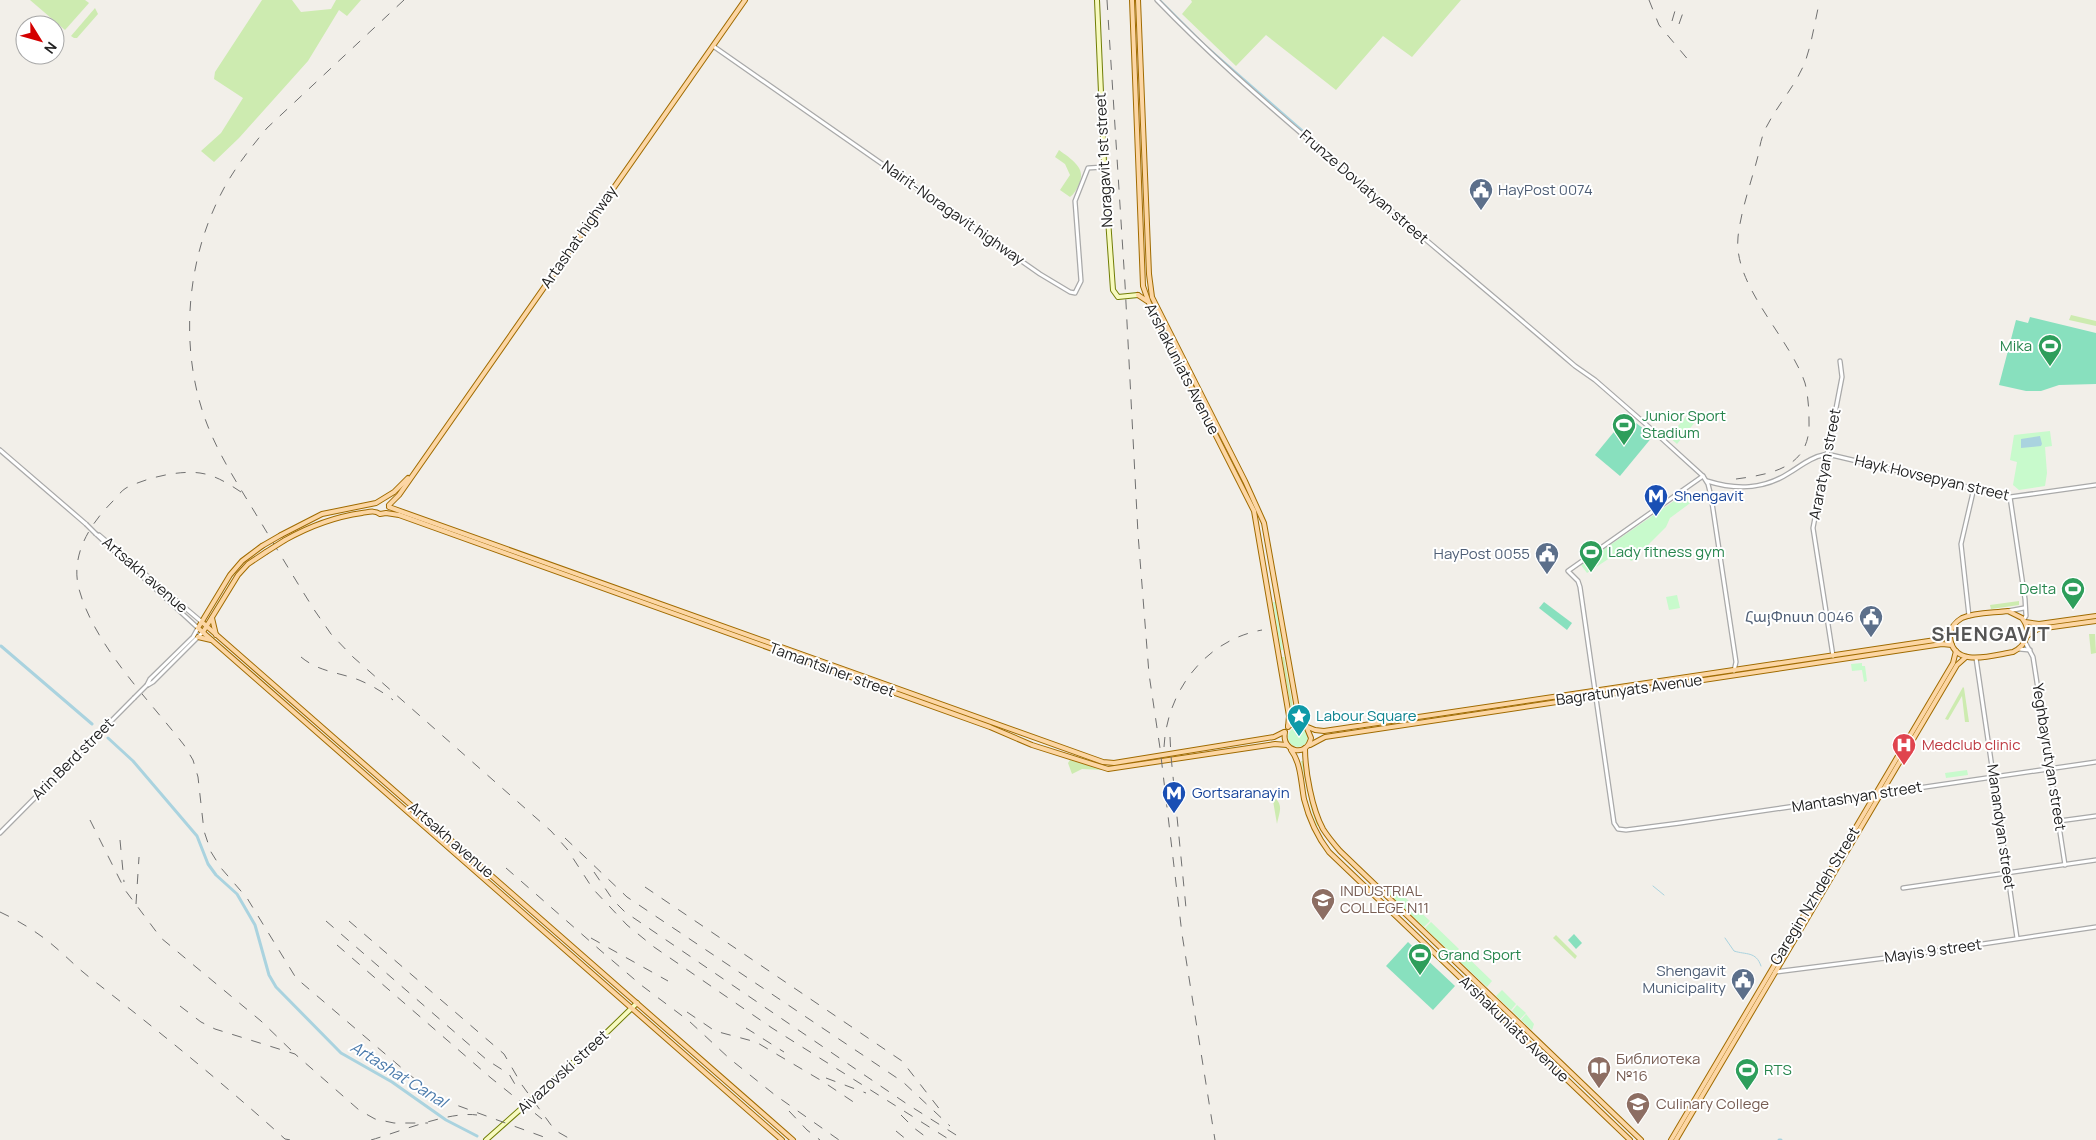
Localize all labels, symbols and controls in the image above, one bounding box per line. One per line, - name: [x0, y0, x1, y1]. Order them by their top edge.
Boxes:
- north arrow: [15, 15, 65, 65]
- text: N: [40, 38, 61, 58]
- street label: Noragavit 1st street: [1089, 92, 1118, 228]
- street label: Frunze Dovlatyan street: [1295, 125, 1433, 248]
- street label: Nairit-Noragavit highway: [878, 155, 1029, 270]
- public building icon: HayPost 0074: [1468, 177, 1494, 211]
- place label: HayPost 0074: [1498, 179, 1593, 200]
- street label: Artashat highway: [535, 181, 622, 292]
- street label: Arshakuniats Avenue: [1140, 299, 1225, 438]
- sports icon: Mika: [2037, 333, 2063, 367]
- place label: Mika: [2000, 335, 2032, 356]
- place label: Junior Sport Stadium: [1642, 405, 1726, 443]
- street label: Araratyan street: [1803, 407, 1846, 521]
- sports icon: Junior Sport Stadium: [1611, 412, 1637, 446]
- street label: Hayk Hovsepyan street: [1853, 449, 2012, 506]
- metro station icon: Shengavit: [1643, 483, 1669, 517]
- place label: Shengavit: [1674, 485, 1744, 506]
- street label: Artsakh avenue: [98, 532, 193, 618]
- sports icon: Lady fitness gym: [1578, 539, 1604, 573]
- public building icon: HayPost 0055: [1534, 541, 1560, 575]
- place label: Lady fitness gym: [1608, 541, 1725, 562]
- place label: HayPost 0055: [1434, 543, 1530, 564]
- sports icon: Delta: [2060, 576, 2086, 610]
- place label: Delta: [2019, 578, 2056, 599]
- public building icon: ՀայՓոստ 0046: [1858, 604, 1884, 638]
- place label: ՀայՓոստ 0046: [1745, 606, 1854, 627]
- district label: SHENGAVIT: [1931, 620, 2051, 647]
- street label: Tamantsiner street: [766, 637, 898, 702]
- street label: Bagratunyats Avenue: [1554, 669, 1704, 710]
- street label: Yeghbayrutyan street: [2027, 682, 2072, 832]
- place icon: Labour Square: [1286, 703, 1312, 737]
- place label: Labour Square: [1316, 705, 1417, 726]
- street label: Arin Berd street: [27, 713, 118, 804]
- hospital icon: Medclub clinic: [1891, 732, 1917, 766]
- place label: Medclub clinic: [1922, 734, 2020, 755]
- street label: Manandyan street: [1982, 763, 2021, 891]
- street label: Mantashyan street: [1790, 776, 1924, 817]
- metro station icon: Gortsaranayin: [1161, 780, 1187, 814]
- place label: Gortsaranayin: [1192, 782, 1290, 803]
- street label: Artsakh avenue: [404, 797, 499, 883]
- street label: Garegin Nzhdeh Street: [1765, 823, 1864, 969]
- place label: INDUSTRIAL COLLEGE N11: [1340, 880, 1429, 918]
- school or university icon: INDUSTRIAL COLLEGE N11: [1310, 887, 1336, 921]
- street label: Mayis 9 street: [1883, 933, 1983, 968]
- sports icon: Grand Sport: [1407, 942, 1433, 976]
- place label: Grand Sport: [1438, 944, 1521, 965]
- place label: Shengavit Municipality: [1643, 960, 1726, 998]
- public building icon: Shengavit Municipality: [1730, 967, 1756, 1001]
- street label: Arshakuniats Avenue: [1455, 971, 1574, 1087]
- street label: Aivazovski street: [512, 1025, 613, 1118]
- water label: Artashat Canal: [346, 1036, 453, 1114]
- place label: Библиотека №16: [1616, 1048, 1700, 1086]
- library icon: Библиотека №16: [1586, 1055, 1612, 1089]
- sports icon: RTS: [1734, 1057, 1760, 1091]
- place label: RTS: [1764, 1059, 1792, 1080]
- school or university icon: Culinary College: [1625, 1091, 1651, 1125]
- place label: Culinary College: [1656, 1093, 1769, 1114]

